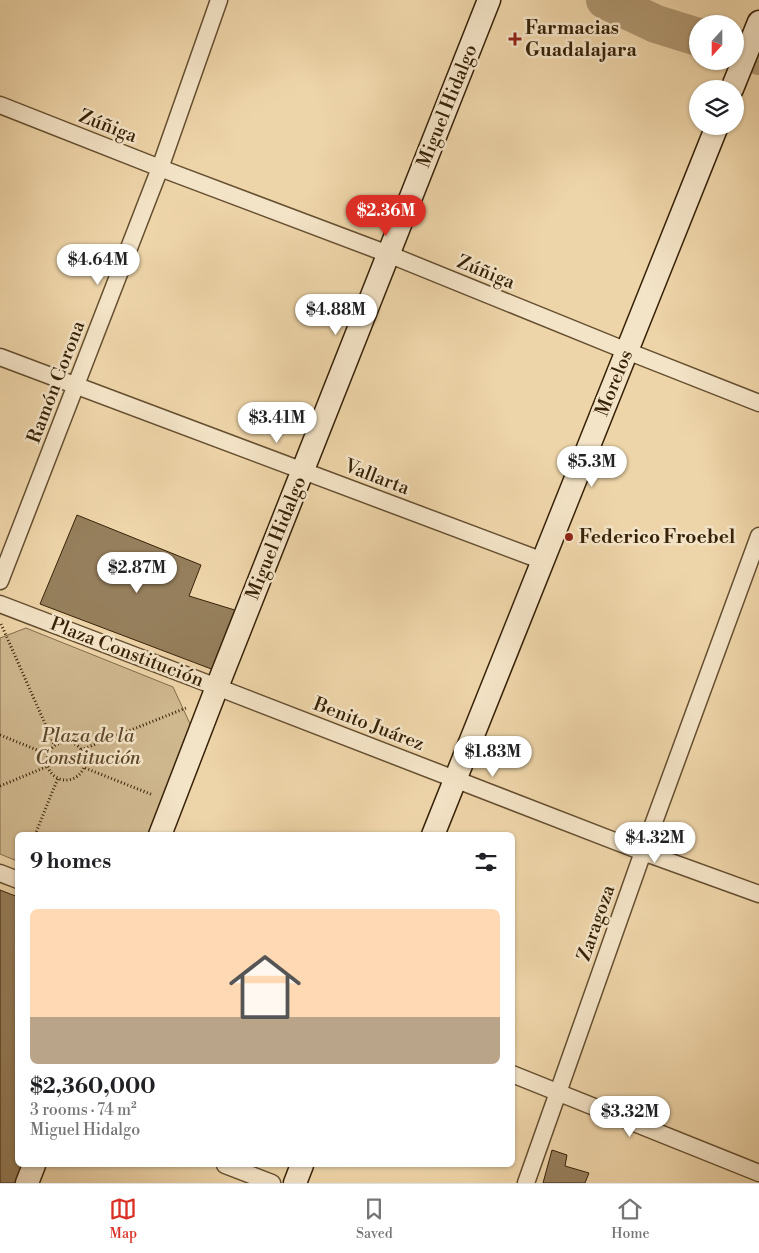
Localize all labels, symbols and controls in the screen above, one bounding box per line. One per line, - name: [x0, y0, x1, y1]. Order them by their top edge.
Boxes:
- north arrow: [689, 15, 744, 70]
- map controls: [689, 15, 744, 135]
- place label: Farmacias Guadalajara: [525, 16, 638, 62]
- marker: Farmacias Guadalajara: [509, 33, 521, 45]
- street label: Miguel Hidalgo: [411, 41, 483, 171]
- button: layers: [689, 80, 744, 135]
- street label: Zúñiga: [76, 104, 141, 148]
- pin: $2.36M: [345, 194, 427, 237]
- text: $2.36M: [357, 201, 415, 221]
- pin: $4.64M: [57, 244, 139, 286]
- text: $4.64M: [68, 250, 128, 270]
- street label: Zúñiga: [454, 250, 519, 295]
- pin: $4.88M: [295, 294, 377, 336]
- text: $4.88M: [306, 300, 366, 320]
- street label: Ramón Corona: [22, 317, 90, 447]
- street label: Morelos: [590, 346, 638, 420]
- pin: $3.41M: [236, 402, 318, 444]
- text: $3.41M: [249, 408, 305, 428]
- pin: $5.3M: [557, 446, 627, 488]
- text: $5.3M: [568, 452, 616, 472]
- street label: Vallarta: [340, 453, 413, 500]
- street label: Miguel Hidalgo: [240, 473, 312, 603]
- place label: Federico Froebel: [579, 525, 735, 549]
- marker: Federico Froebel: [563, 531, 575, 543]
- pin: $2.87M: [96, 552, 178, 594]
- text: $2.87M: [108, 558, 166, 578]
- street label: Plaza Constitución: [47, 612, 207, 692]
- street label: Benito Juárez: [309, 692, 428, 756]
- park label: Plaza de la Constitución: [35, 724, 141, 770]
- pin: $1.83M: [452, 736, 534, 778]
- text: $1.83M: [465, 742, 521, 762]
- pin: $4.32M: [614, 822, 696, 864]
- text: $4.32M: [625, 828, 685, 848]
- icon: filters: [472, 848, 500, 876]
- text: 9 homes: [30, 849, 111, 875]
- street label: Zaragoza: [572, 881, 620, 964]
- icon: home: [220, 942, 310, 1032]
- text: $2,360,000: [30, 1074, 155, 1100]
- pin: $3.32M: [589, 1096, 671, 1138]
- text: 3 rooms · 74 m²: [30, 1100, 137, 1120]
- text: $3.32M: [601, 1102, 659, 1122]
- text: Miguel Hidalgo: [30, 1120, 140, 1140]
- tab: Map: [109, 1195, 137, 1243]
- tab: Saved: [356, 1195, 393, 1243]
- tab: Home: [611, 1195, 650, 1243]

